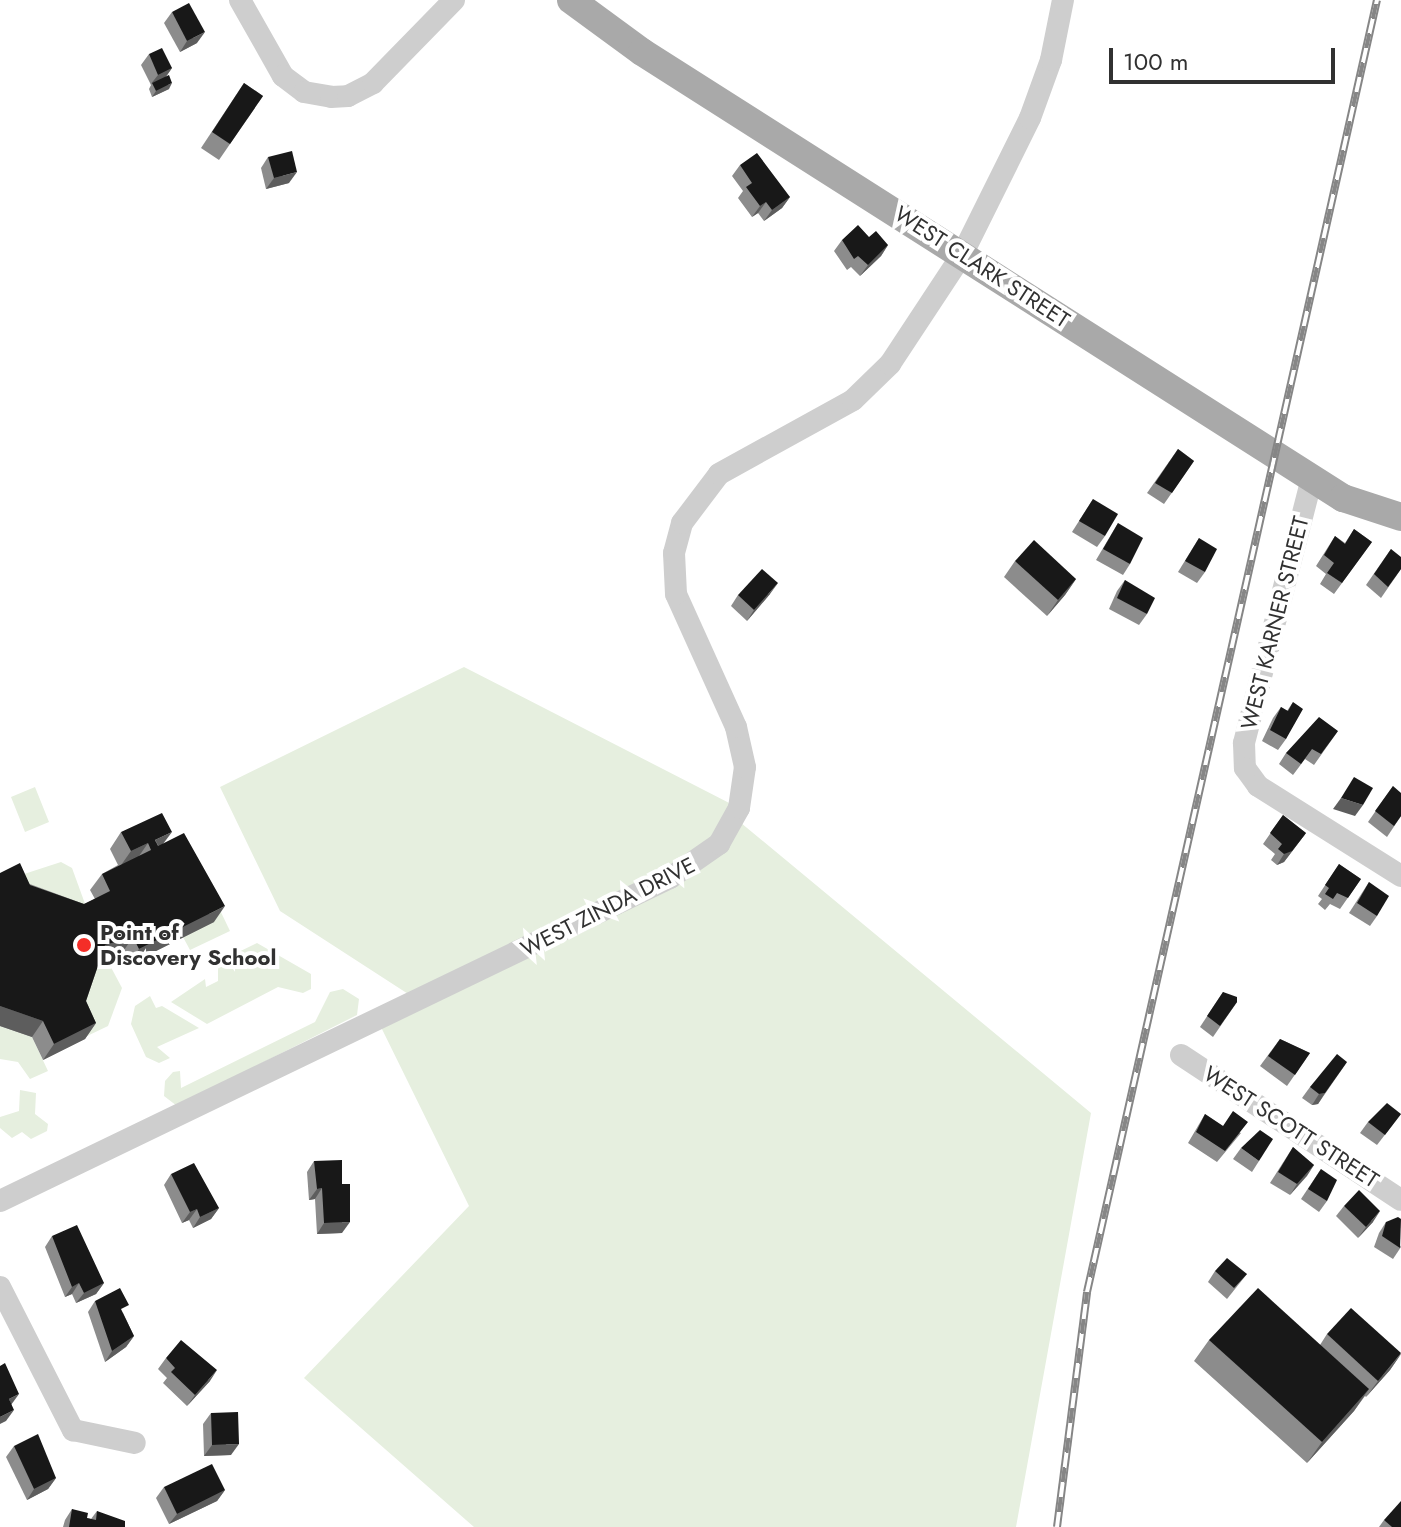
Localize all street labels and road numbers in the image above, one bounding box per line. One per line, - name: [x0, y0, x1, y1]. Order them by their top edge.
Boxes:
- street label: WEST CLARK STREET: [890, 201, 1074, 333]
- street label: WEST KARNER STREET: [1236, 513, 1314, 733]
- street label: WEST ZINDA DRIVE: [517, 852, 699, 962]
- street label: WEST SCOTT STREET: [1199, 1061, 1383, 1193]

